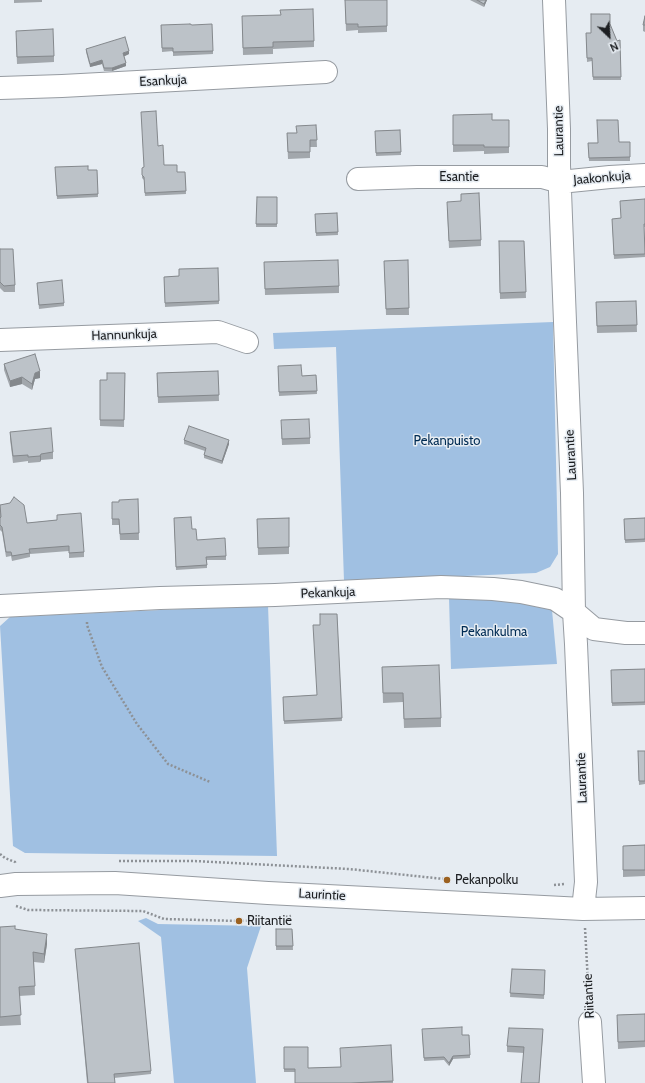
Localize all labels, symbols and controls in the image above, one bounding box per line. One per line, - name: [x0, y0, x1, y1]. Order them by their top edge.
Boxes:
- north arrow: [589, 16, 629, 56]
- text: N: [608, 39, 621, 55]
- street label: Esankuja: [139, 72, 187, 90]
- street label: Laurantie: [551, 105, 567, 157]
- street label: Jaakonkuja: [573, 168, 631, 188]
- street label: Esantie: [439, 169, 479, 185]
- street label: Hannunkuja: [91, 326, 157, 344]
- street label: Laurantie: [562, 429, 580, 481]
- park label: Pekanpuisto: [414, 433, 480, 449]
- street label: Pekankuja: [300, 584, 356, 602]
- park label: Pekankulma: [461, 624, 527, 640]
- street label: Laurantie: [573, 752, 591, 804]
- place label: Pekanpolku: [455, 872, 518, 888]
- marker: Pekanpolku: [442, 875, 452, 885]
- street label: Laurintie: [298, 886, 346, 904]
- place label: Riitantie: [247, 913, 292, 929]
- marker: Riitantie: [234, 916, 244, 926]
- street label: Riitantie: [580, 973, 598, 1019]

